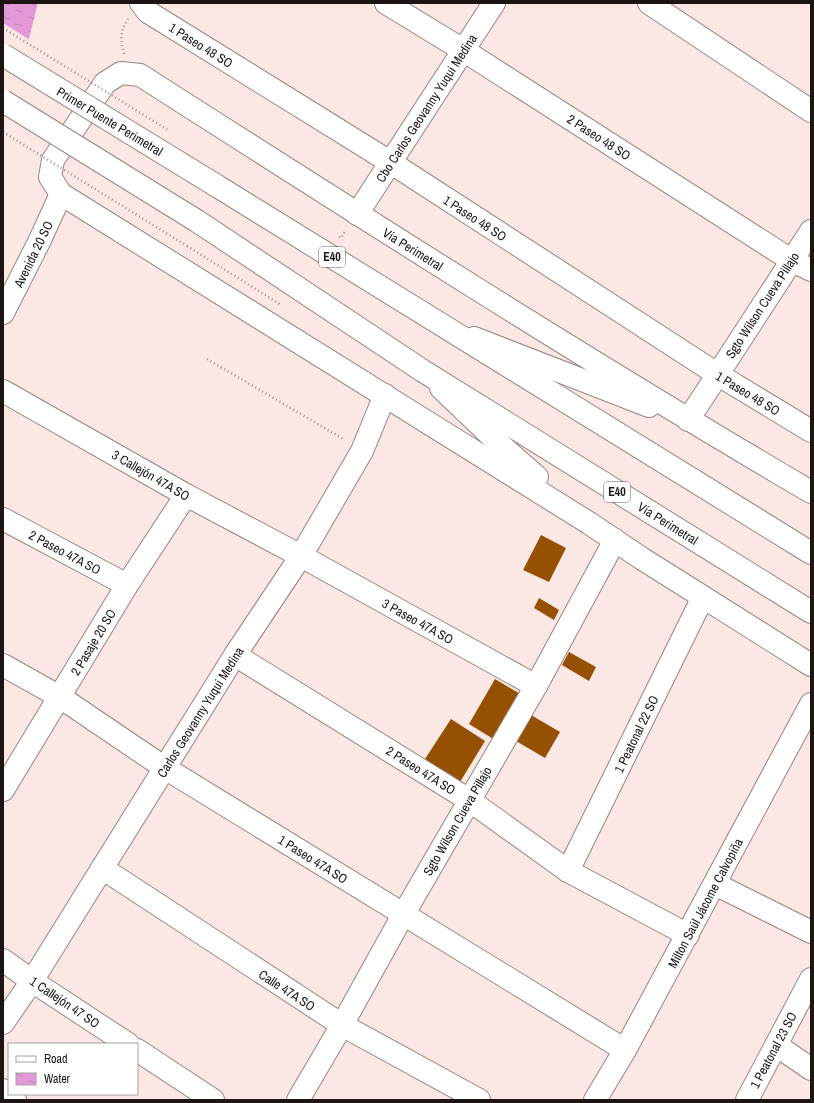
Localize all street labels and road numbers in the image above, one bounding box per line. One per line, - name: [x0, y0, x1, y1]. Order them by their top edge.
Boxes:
- street label: 1 Paseo 48 SO: [166, 19, 236, 72]
- street label: Cbo Carlos Geovanny Yuqui Medina: [372, 31, 481, 186]
- street label: Primer Puente Perimetral: [54, 83, 166, 160]
- street label: 2 Paseo 48 SO: [564, 111, 634, 164]
- street label: 1 Paseo 48 SO: [440, 192, 510, 245]
- street label: Avenida 20 SO: [10, 218, 57, 291]
- street label: Vía Perimetral: [379, 224, 446, 275]
- road number: E40: [319, 247, 345, 267]
- street label: Sgto Wilson Cueva Pillajo: [722, 249, 803, 362]
- street label: 1 Paseo 48 SO: [712, 368, 783, 419]
- street label: 3 Callejón 47A SO: [109, 446, 193, 505]
- road number: E40: [604, 482, 630, 502]
- street label: Vía Perimetral: [634, 498, 701, 549]
- street label: 2 Paseo 47A SO: [26, 526, 104, 578]
- street label: 3 Paseo 47A SO: [379, 595, 456, 648]
- street label: 2 Pasaje 20 SO: [67, 606, 120, 679]
- street label: Carlos Geovanny Yuqui Medina: [153, 644, 248, 781]
- street label: 1 Peatonal 22 SO: [610, 693, 663, 776]
- street label: 2 Paseo 47A SO: [383, 742, 459, 799]
- street label: Sgto Wilson Cueva Pillajo: [419, 764, 496, 879]
- street label: 1 Paseo 47A SO: [275, 831, 351, 888]
- street label: Milton Saúl Jácome Calvopiña: [664, 835, 747, 971]
- street label: Calle 47A SO: [255, 966, 318, 1015]
- street label: 1 Callejón 47 SO: [27, 973, 103, 1032]
- street label: 1 Peatonal 23 SO: [746, 1009, 801, 1091]

